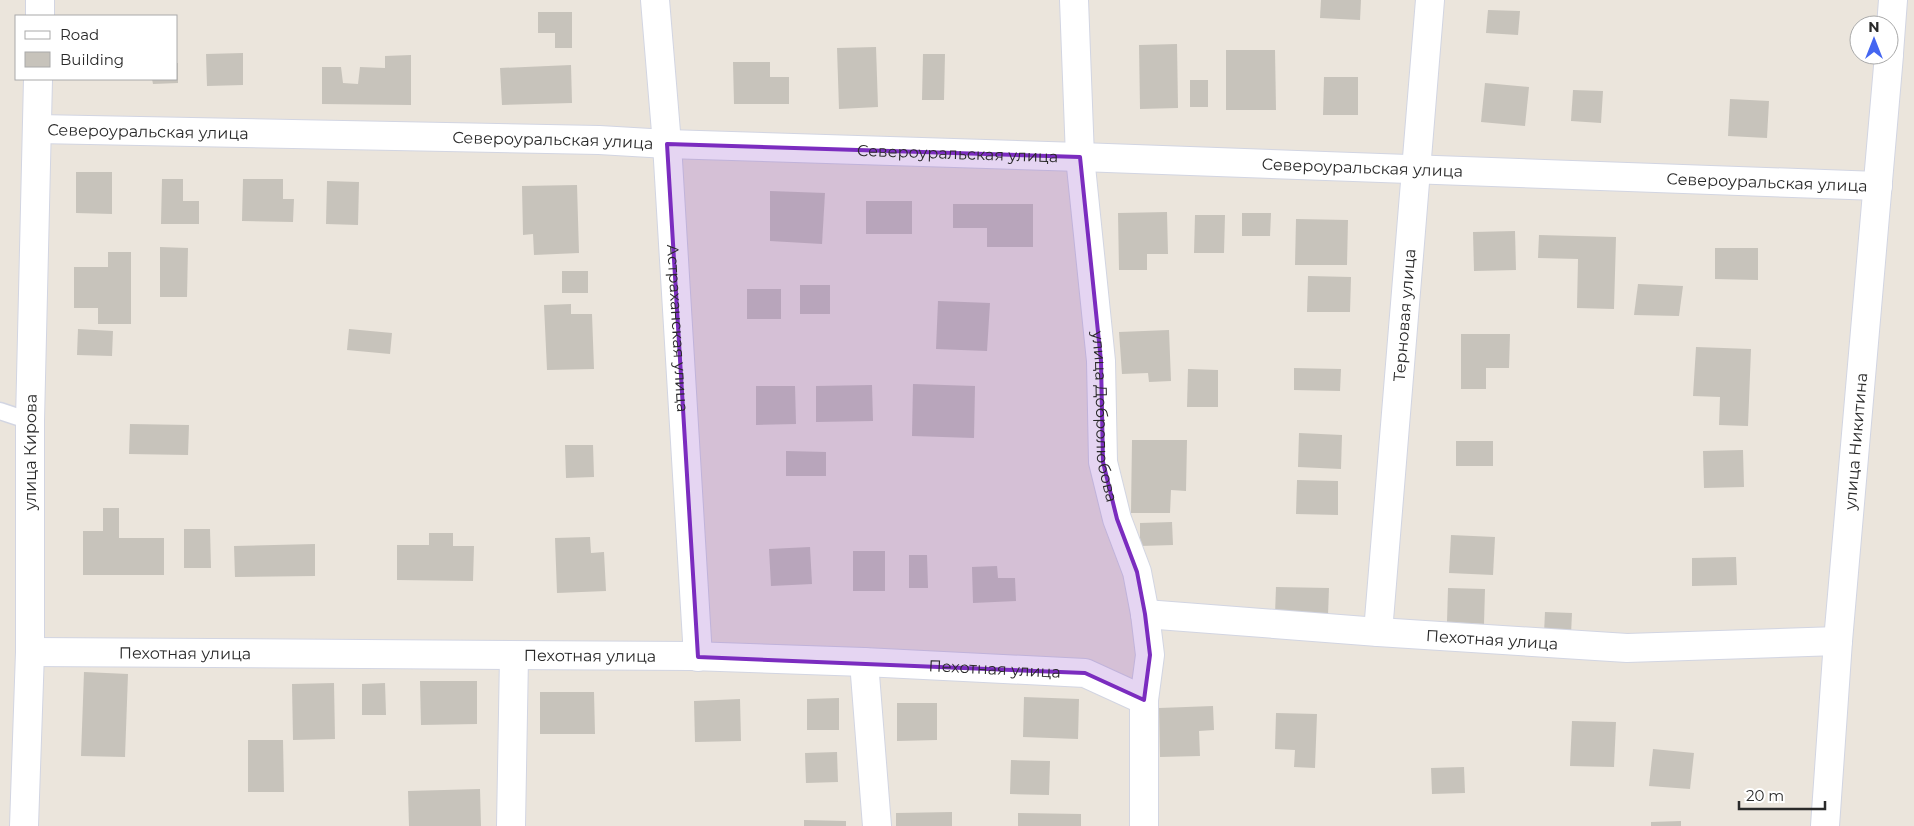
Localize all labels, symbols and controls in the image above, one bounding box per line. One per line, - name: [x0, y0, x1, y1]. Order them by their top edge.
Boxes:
- legend: [15, 15, 178, 80]
- north arrow: [1849, 15, 1899, 65]
- text: N: [1868, 18, 1880, 36]
- text: Road: [60, 25, 99, 44]
- text: Building: [60, 50, 124, 69]
- street label: Североуральская улица: [47, 120, 249, 143]
- street label: Североуральская улица: [452, 128, 654, 153]
- street label: Североуральская улица: [857, 140, 1058, 166]
- street label: Североуральская улица: [1261, 154, 1463, 180]
- street label: Североуральская улица: [1666, 169, 1868, 195]
- street label: Астраханская улица: [664, 244, 693, 413]
- street label: Терновая улица: [1389, 248, 1419, 382]
- street label: улица Добролюбова: [1088, 329, 1122, 504]
- street label: улица Никитина: [1840, 372, 1871, 511]
- street label: улица Кирова: [20, 394, 40, 511]
- street label: Пехотная улица: [1425, 626, 1559, 653]
- street label: Пехотная улица: [119, 643, 251, 663]
- street label: Пехотная улица: [524, 645, 656, 665]
- street label: Пехотная улица: [928, 656, 1061, 681]
- scale bar: [1739, 778, 1825, 810]
- text: 20 m: [1746, 786, 1784, 805]

